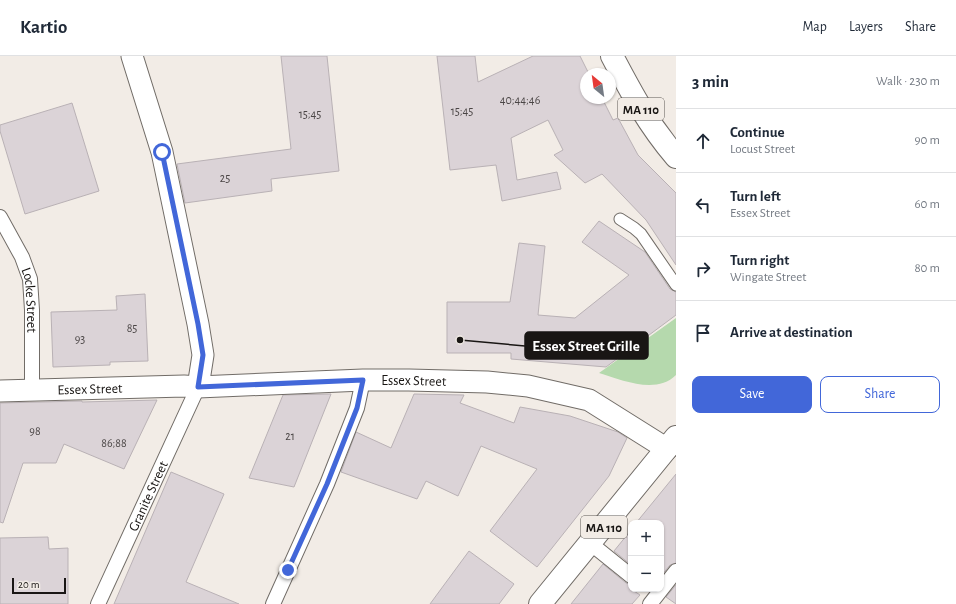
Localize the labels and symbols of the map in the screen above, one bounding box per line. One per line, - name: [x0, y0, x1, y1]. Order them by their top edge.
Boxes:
- north arrow: [580, 68, 616, 104]
- house number: 40;44;46: [500, 94, 541, 106]
- road number: MA 110: [618, 98, 664, 120]
- house number: 15;45: [451, 105, 473, 117]
- house number: 15;45: [299, 108, 321, 120]
- route start: [153, 143, 171, 161]
- house number: 25: [220, 172, 230, 184]
- street label: Locke Street: [18, 266, 38, 333]
- house number: 85: [127, 322, 137, 334]
- callout: Essex Street Grille: [525, 332, 648, 359]
- house number: 93: [75, 333, 85, 345]
- text: Essex Street Grille: [532, 339, 640, 354]
- street label: Essex Street: [381, 374, 447, 389]
- street label: Essex Street: [57, 382, 123, 397]
- house number: 98: [29, 425, 41, 437]
- house number: 21: [285, 430, 295, 442]
- house number: 86;88: [101, 437, 127, 449]
- street label: Granite Street: [127, 459, 171, 534]
- road number: MA 110: [581, 516, 627, 538]
- route end: [279, 561, 297, 579]
- scale bar: [12, 576, 66, 595]

